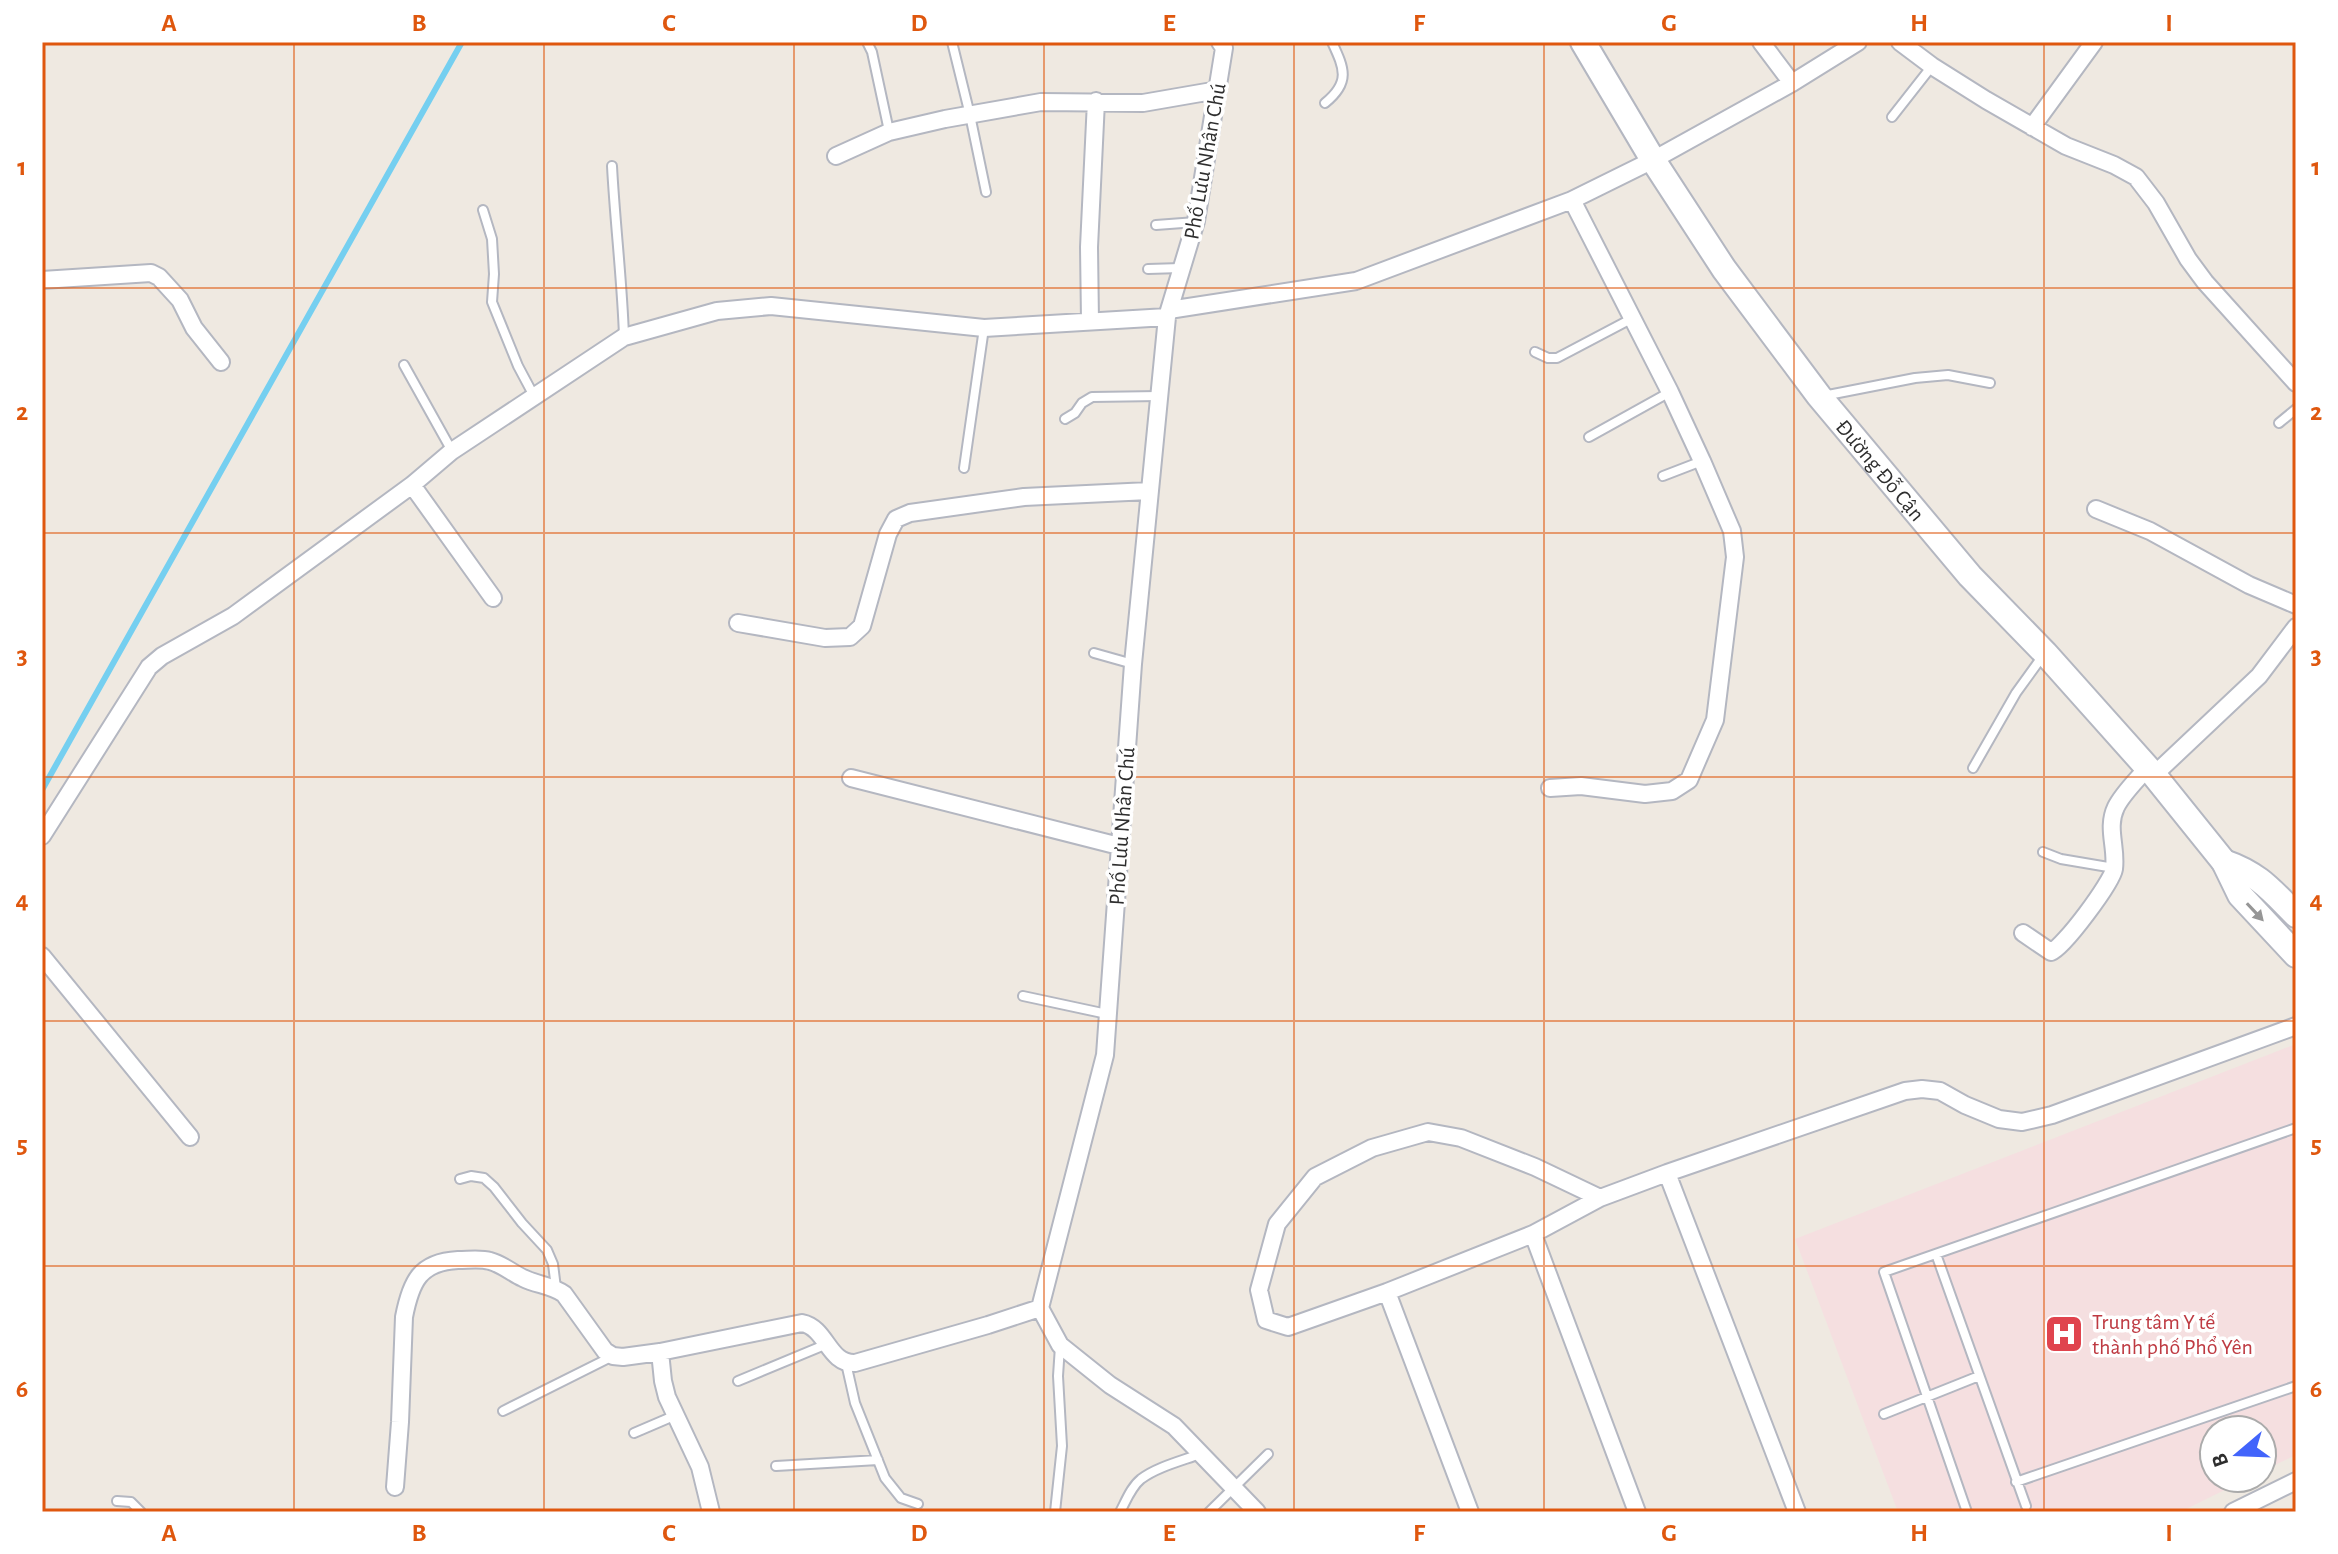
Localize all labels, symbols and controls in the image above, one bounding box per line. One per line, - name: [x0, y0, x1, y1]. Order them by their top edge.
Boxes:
- text: A: [161, 10, 177, 36]
- text: B: [411, 10, 427, 36]
- text: C: [662, 10, 676, 36]
- text: D: [910, 10, 928, 36]
- text: E: [1162, 10, 1176, 36]
- text: F: [1413, 10, 1426, 36]
- text: G: [1661, 10, 1677, 36]
- text: H: [1910, 10, 1928, 36]
- text: I: [2165, 10, 2173, 36]
- street label: Phố Lưu Nhân Chú: [1180, 81, 1230, 241]
- text: 1: [17, 154, 27, 180]
- text: 1: [2311, 154, 2321, 180]
- text: 2: [16, 399, 28, 425]
- text: 2: [2310, 399, 2322, 425]
- street label: Đường Đỗ Cận: [1831, 415, 1929, 525]
- text: 3: [16, 643, 28, 669]
- text: 3: [2310, 643, 2322, 669]
- street label: Phố Lưu Nhân Chú: [1105, 746, 1139, 906]
- text: 4: [15, 887, 29, 913]
- text: 4: [2309, 887, 2323, 913]
- one-way arrow: [2246, 902, 2264, 921]
- text: 5: [16, 1132, 28, 1158]
- text: 5: [2310, 1132, 2322, 1158]
- place label: Trung tâm Y tế thành phố Phổ Yên: [2092, 1311, 2253, 1358]
- hospital icon: Trung tâm Y tế thành phố Phổ Yên: [2043, 1313, 2085, 1355]
- text: 6: [16, 1376, 28, 1402]
- text: 6: [2310, 1376, 2322, 1402]
- north arrow: [2198, 1414, 2278, 1494]
- text: B: [2207, 1450, 2233, 1470]
- text: A: [161, 1520, 177, 1546]
- text: B: [411, 1520, 427, 1546]
- text: C: [662, 1520, 676, 1546]
- text: D: [910, 1520, 928, 1546]
- text: E: [1162, 1520, 1176, 1546]
- text: F: [1413, 1520, 1426, 1546]
- text: G: [1661, 1520, 1677, 1546]
- text: H: [1910, 1520, 1928, 1546]
- text: I: [2165, 1520, 2173, 1546]

